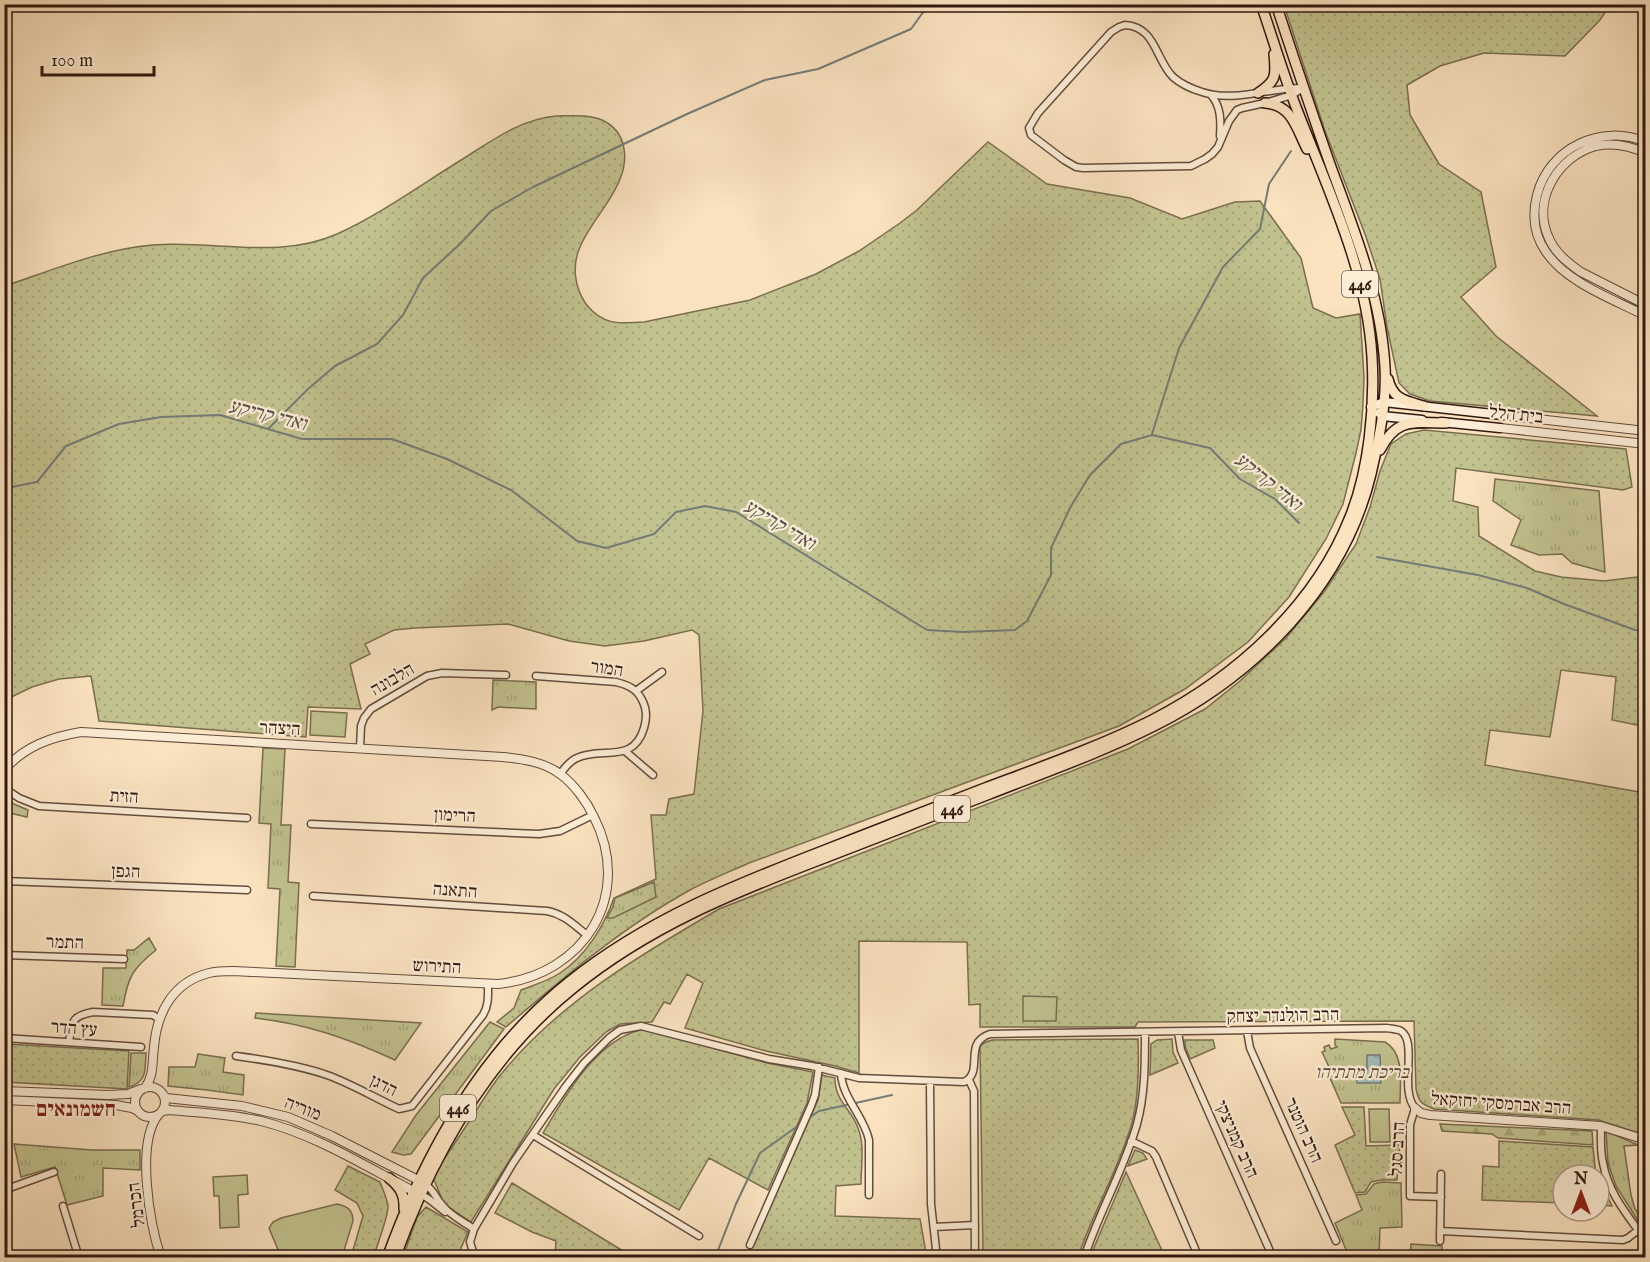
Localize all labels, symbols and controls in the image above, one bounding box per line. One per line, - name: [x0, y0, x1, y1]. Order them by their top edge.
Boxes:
- scale bar: [42, 39, 154, 77]
- text: 100 m: [51, 50, 93, 73]
- road number: 446: [1342, 271, 1378, 297]
- water label: ואדי קריקע: [226, 394, 311, 438]
- street label: בית הלל: [1487, 401, 1545, 430]
- water label: ואדי קריקע: [1229, 447, 1308, 518]
- water label: ואדי קריקע: [739, 494, 821, 557]
- street label: המור: [589, 656, 625, 683]
- street label: הלבונה: [366, 658, 419, 702]
- street label: היצהר: [259, 717, 301, 742]
- street label: הזית: [109, 785, 139, 810]
- road number: 446: [934, 796, 970, 822]
- street label: הרימון: [433, 804, 476, 829]
- street label: הגפן: [111, 861, 141, 884]
- street label: התאנה: [432, 878, 478, 905]
- street label: התמר: [46, 931, 84, 956]
- street label: התירוש: [412, 955, 462, 980]
- street label: הרב הולנדר יצחק: [1226, 1004, 1340, 1029]
- street label: עץ הדר: [50, 1016, 98, 1043]
- park label: בריכת מתתיהו: [1315, 1062, 1410, 1085]
- street label: הדגן: [366, 1070, 401, 1103]
- street label: הרב אברמסקי יחזקאל: [1430, 1088, 1572, 1121]
- street label: מוריה: [281, 1092, 324, 1127]
- street label: הרב הוטנר: [1278, 1094, 1327, 1167]
- road number: 446: [440, 1095, 476, 1121]
- district label: חשמונאים: [36, 1097, 116, 1124]
- street label: הרב קמניצקי: [1208, 1097, 1263, 1182]
- street label: הרב סגל: [1386, 1121, 1411, 1177]
- north arrow: [1551, 1163, 1611, 1223]
- text: N: [1573, 1170, 1588, 1190]
- street label: הכרמל: [123, 1181, 152, 1229]

